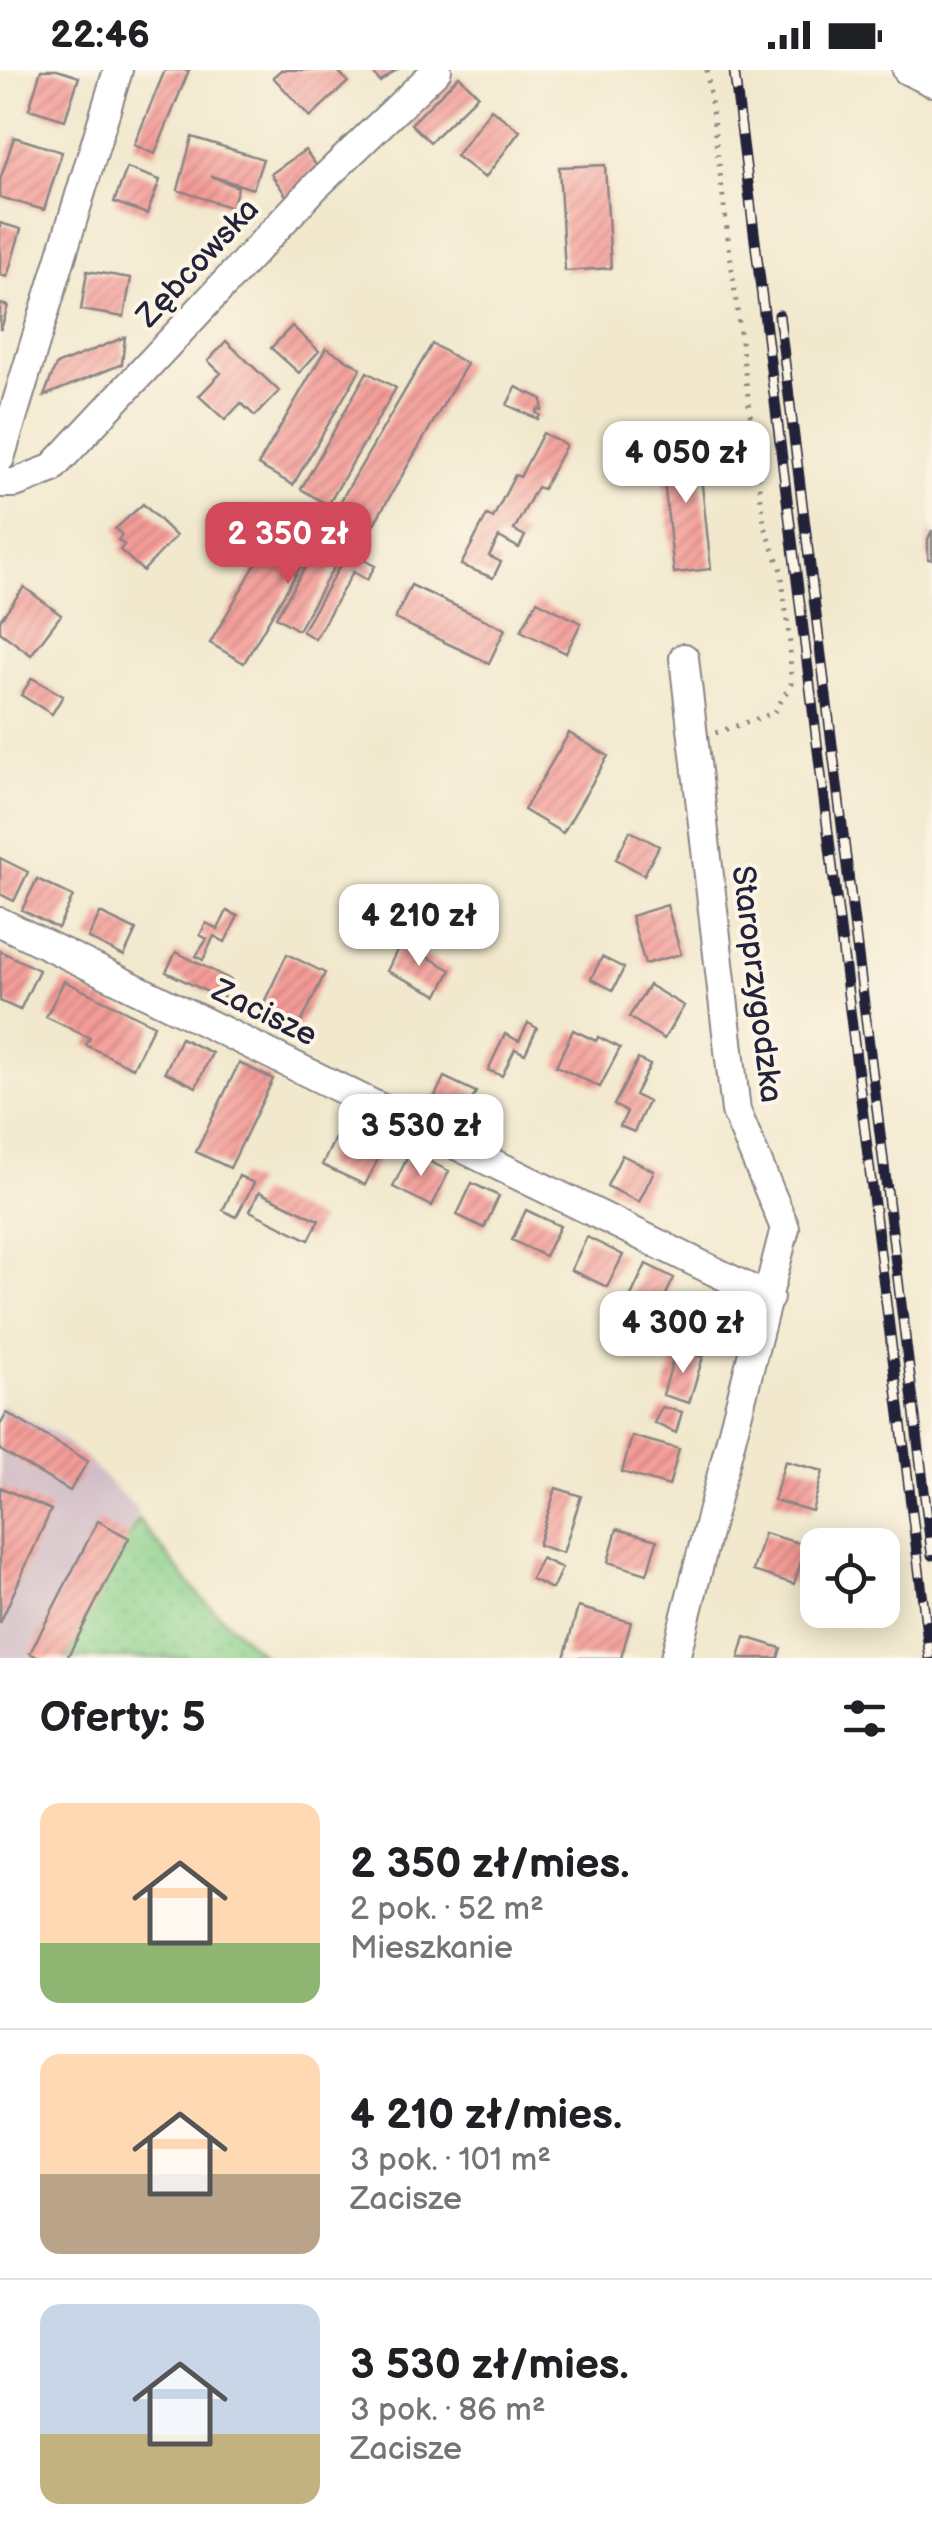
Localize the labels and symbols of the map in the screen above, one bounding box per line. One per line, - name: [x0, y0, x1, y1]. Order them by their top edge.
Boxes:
- street label: Zębcowska: [128, 190, 268, 336]
- pin: 4 050 zł: [583, 421, 789, 506]
- pin: 2 350 zł: [185, 502, 391, 587]
- street label: Staroprzygodzka: [723, 863, 790, 1105]
- pin: 4 210 zł: [316, 884, 522, 969]
- street label: Zacisze: [205, 971, 323, 1055]
- pin: 3 530 zł: [318, 1094, 524, 1179]
- pin: 4 300 zł: [580, 1291, 786, 1376]

